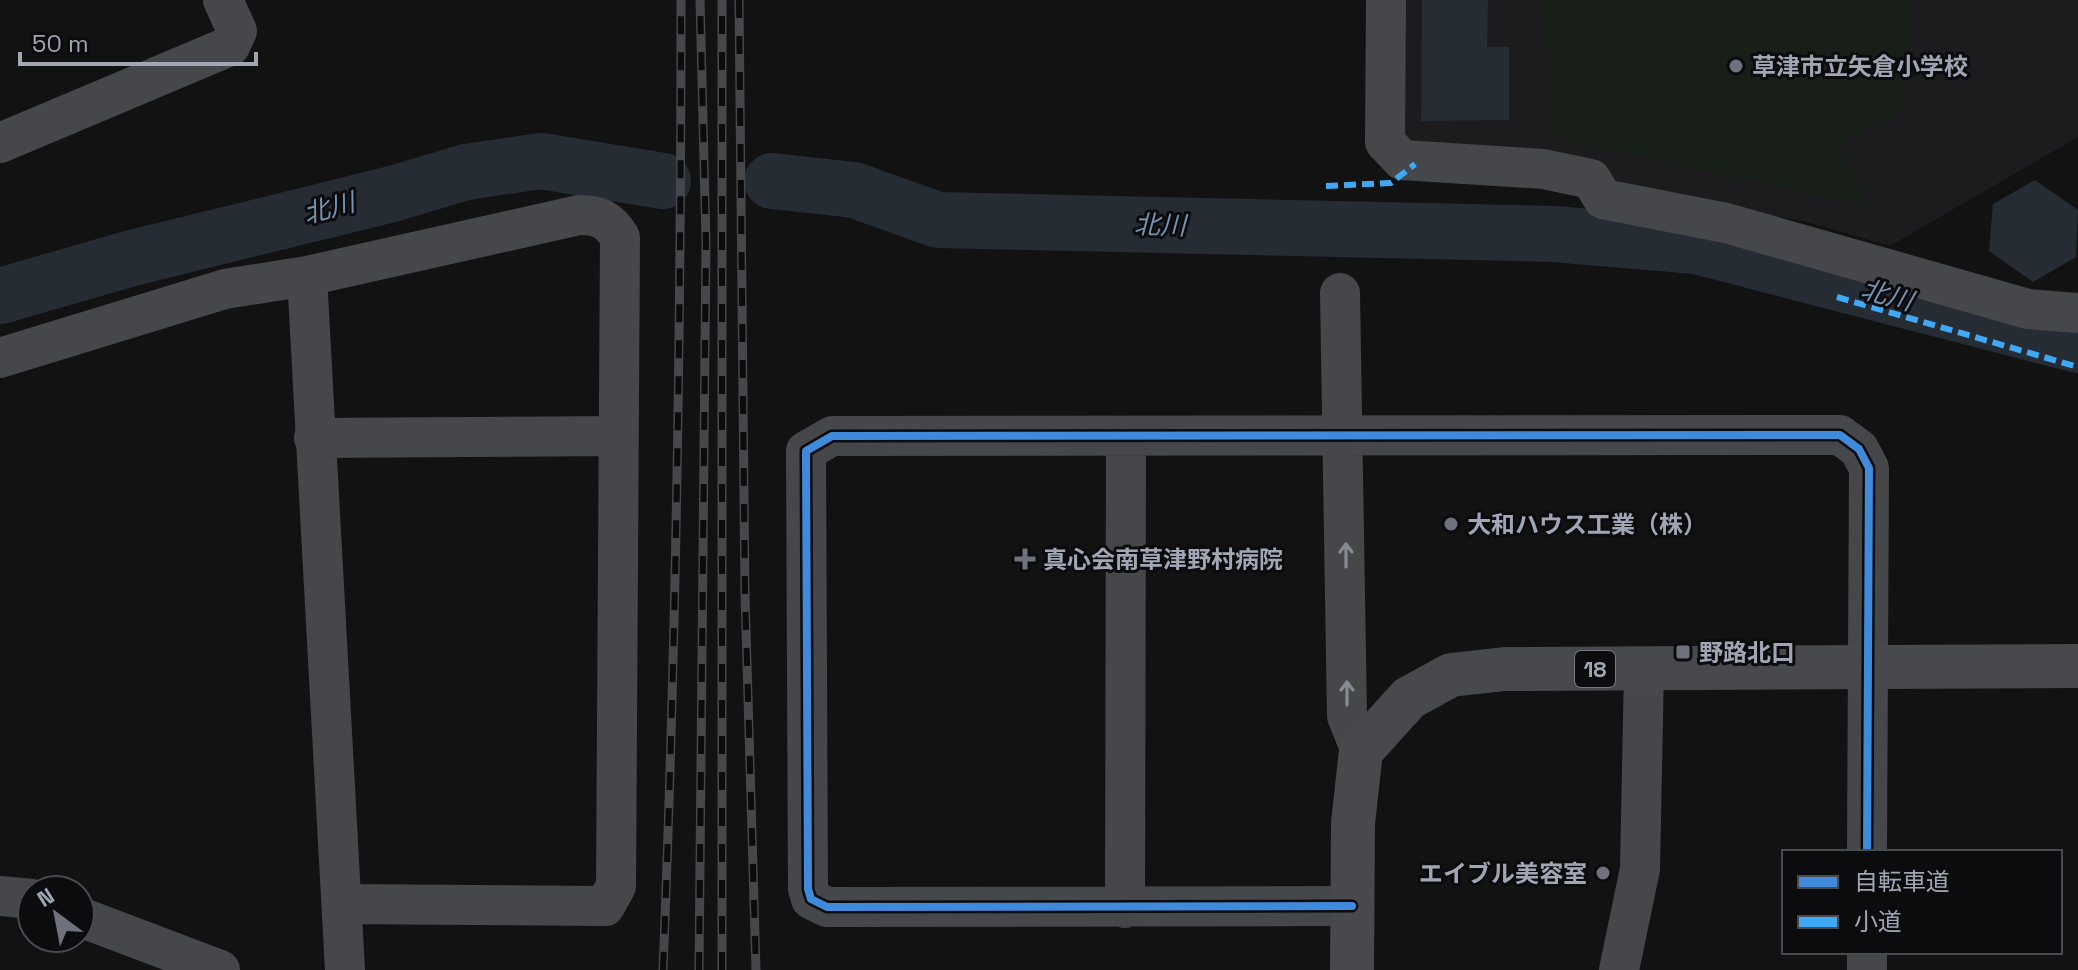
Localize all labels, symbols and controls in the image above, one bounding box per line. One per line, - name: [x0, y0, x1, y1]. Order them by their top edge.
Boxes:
- scale bar: [20, 16, 256, 66]
- text: 50 m: [32, 28, 89, 59]
- place label: 草津市立矢倉小学校: [1752, 51, 1968, 82]
- marker: 草津市立矢倉小学校: [1727, 57, 1745, 75]
- water label: 北川: [299, 184, 361, 231]
- water label: 北川: [1134, 208, 1189, 243]
- water label: 北川: [1857, 272, 1919, 319]
- place label: 大和ハウス工業（株）: [1467, 509, 1707, 540]
- marker: 大和ハウス工業（株）: [1442, 515, 1460, 533]
- one-way arrow: [1338, 542, 1354, 569]
- place label: 真心会南草津野村病院: [1043, 544, 1283, 575]
- marker: 真心会南草津野村病院: [1014, 548, 1036, 570]
- place label: 野路北口: [1699, 637, 1795, 668]
- marker: 野路北口: [1674, 643, 1692, 661]
- road number: 18: [1575, 651, 1615, 687]
- one-way arrow: [1339, 680, 1354, 707]
- legend: [1782, 850, 2062, 954]
- place label: エイブル美容室: [1419, 858, 1587, 889]
- marker: エイブル美容室: [1594, 864, 1612, 882]
- text: 自転車道: [1854, 866, 1950, 897]
- north arrow: [16, 874, 96, 954]
- text: N: [32, 881, 59, 913]
- text: 小道: [1854, 906, 1902, 937]

